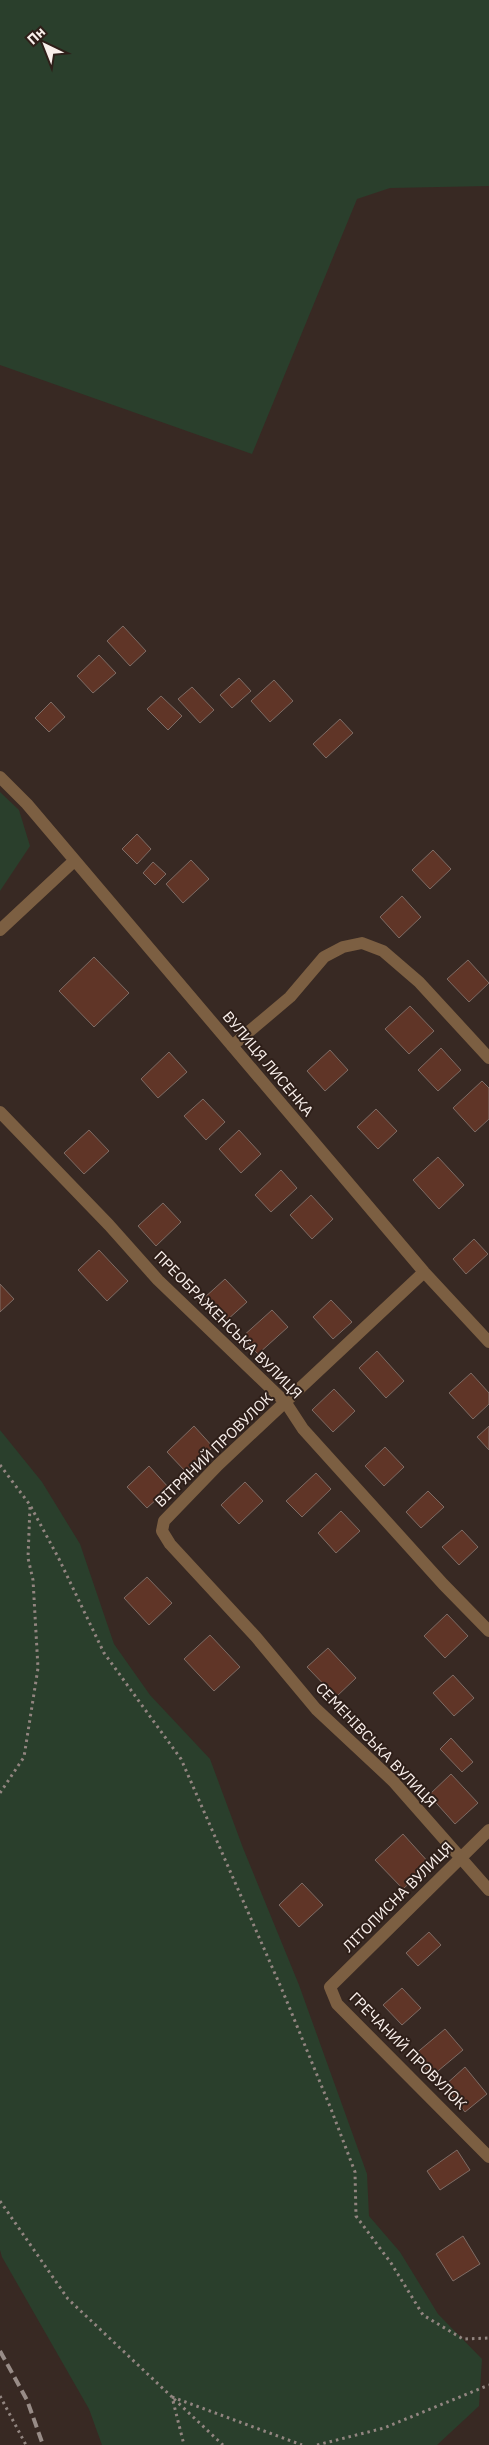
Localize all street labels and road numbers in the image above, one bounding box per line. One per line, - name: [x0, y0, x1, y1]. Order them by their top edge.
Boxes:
- street label: ВУЛИЦЯ ЛИСЕНКА: [219, 1007, 318, 1121]
- street label: ПРЕОБРАЖЕНСЬКА ВУЛИЦЯ: [150, 1247, 306, 1403]
- street label: ВІТРЯНИЙ ПРОВУЛОК: [151, 1388, 277, 1511]
- street label: СЕМЕНІВСЬКА ВУЛИЦЯ: [312, 1678, 441, 1811]
- street label: ЛІТОПИСНА ВУЛИЦЯ: [339, 1838, 457, 1956]
- street label: ГРЕЧАНИЙ ПРОВУЛОК: [346, 1988, 471, 2113]

